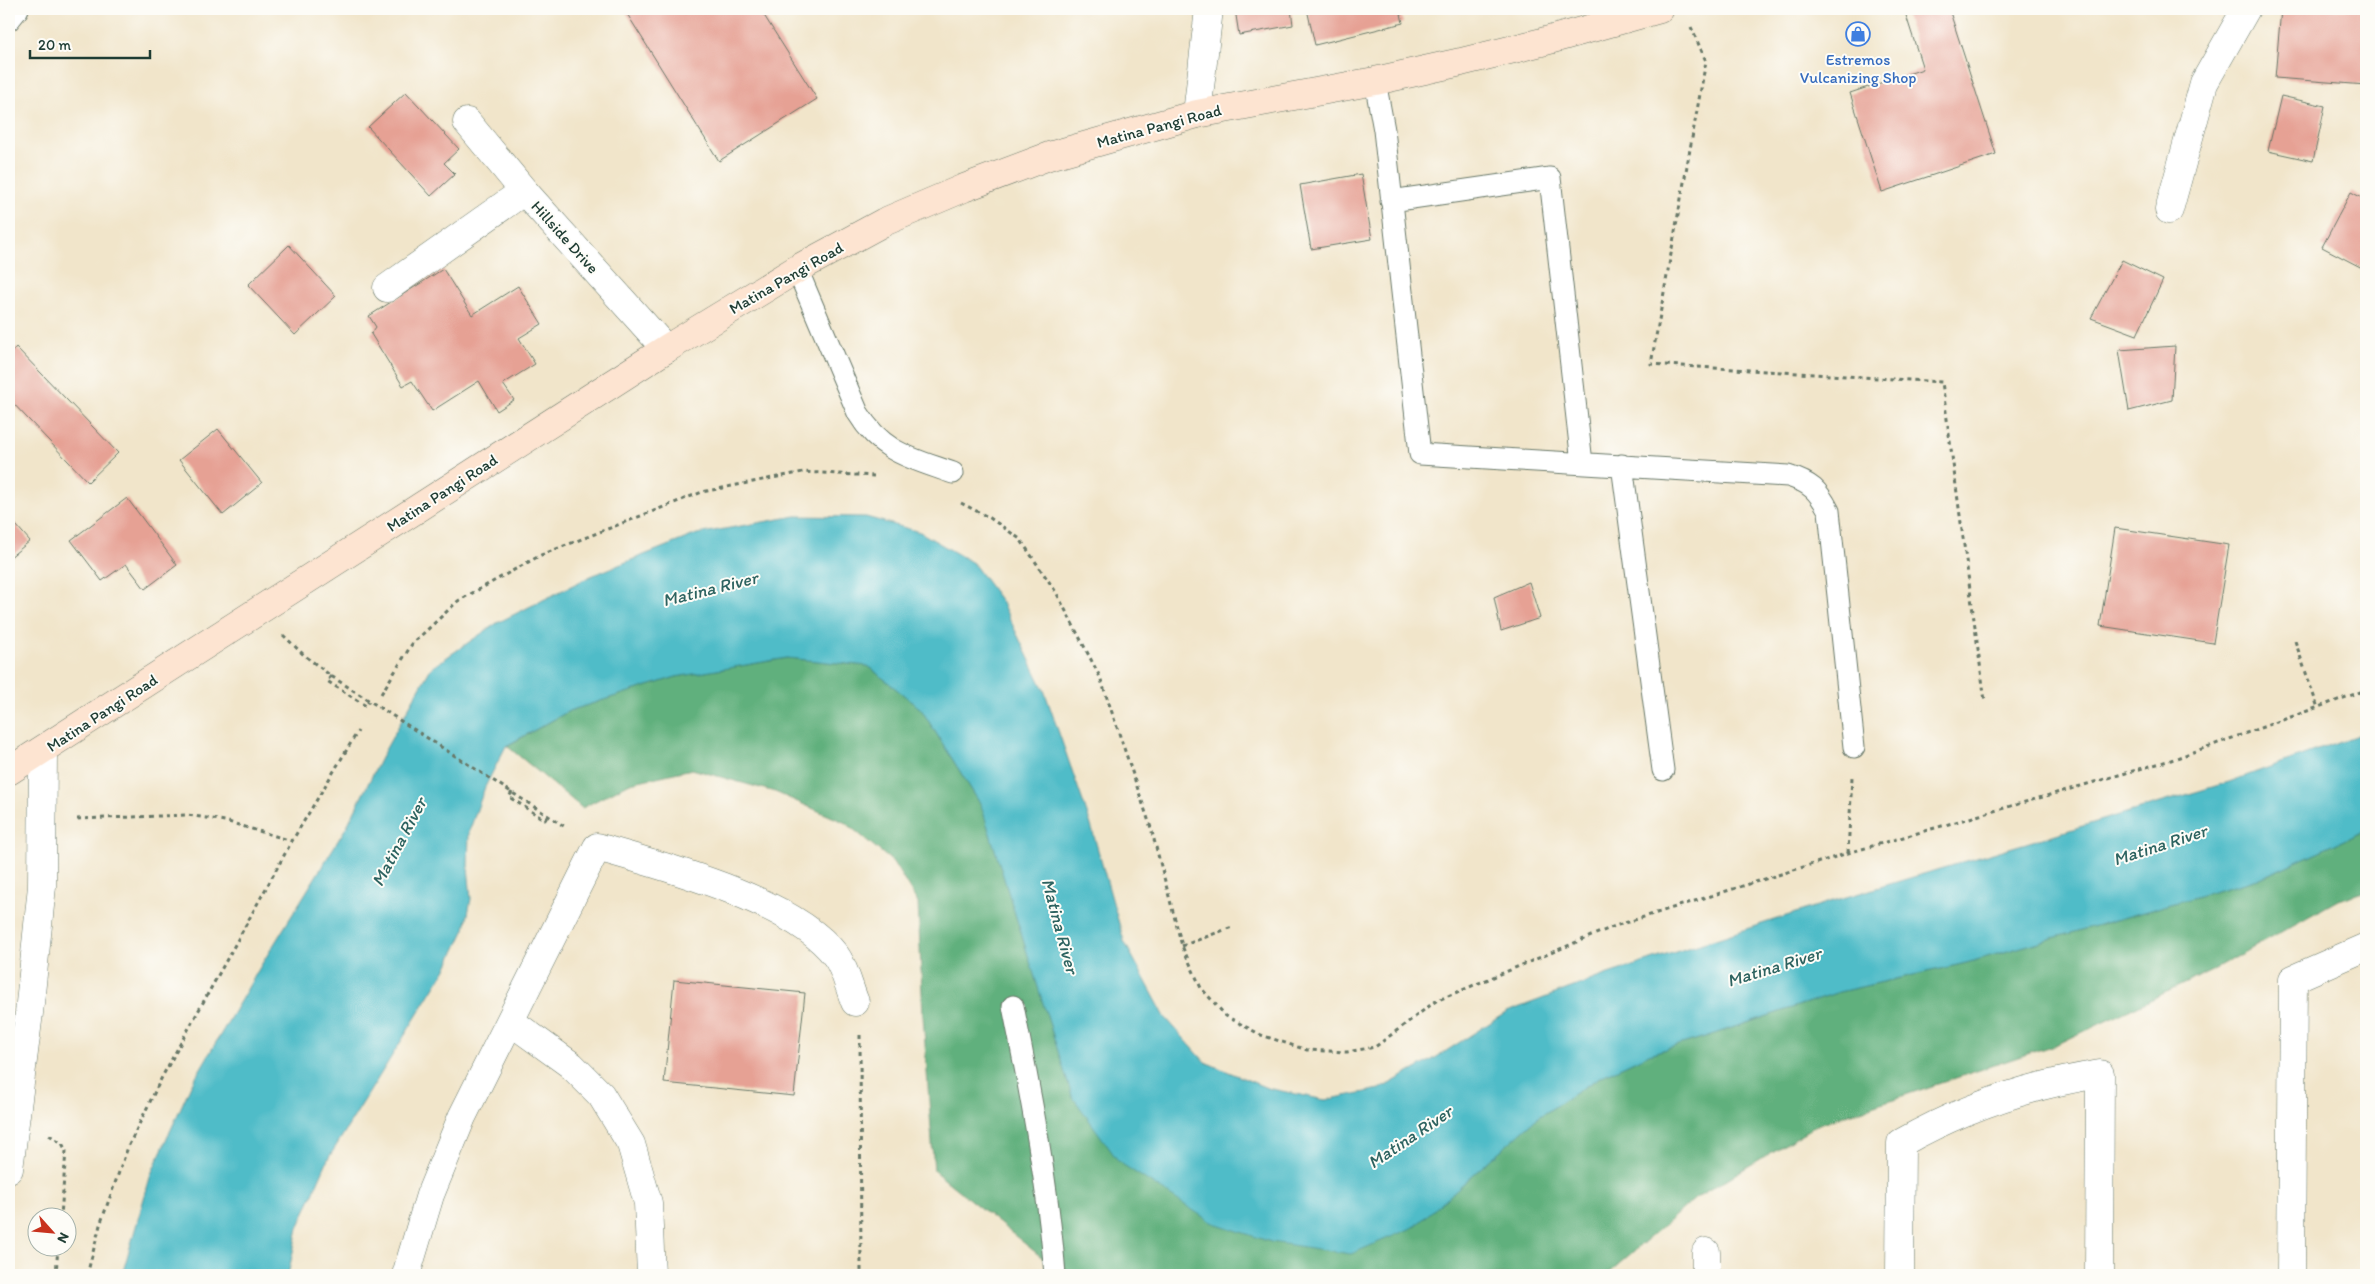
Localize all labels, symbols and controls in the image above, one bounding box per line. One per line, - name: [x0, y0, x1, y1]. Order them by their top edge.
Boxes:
- shop icon: Estremos Vulcanizing Shop: [1845, 21, 1871, 47]
- scale bar: [30, 28, 150, 60]
- text: 20 m: [38, 36, 72, 54]
- place label: Estremos Vulcanizing Shop: [1800, 50, 1916, 87]
- street label: Matina Pangi Road: [1095, 100, 1224, 152]
- street label: Hillside Drive: [527, 197, 603, 277]
- street label: Matina Pangi Road: [726, 237, 847, 318]
- street label: Matina Pangi Road: [383, 450, 501, 536]
- water label: Matina River: [660, 566, 762, 611]
- street label: Matina Pangi Road: [43, 670, 161, 756]
- water label: Matina River: [366, 792, 432, 890]
- water label: Matina River: [2110, 819, 2211, 870]
- water label: Matina River: [1037, 876, 1084, 978]
- water label: Matina River: [1724, 942, 1826, 992]
- water label: Matina River: [1364, 1100, 1458, 1173]
- north arrow: [28, 1206, 78, 1256]
- text: N: [53, 1230, 73, 1246]

